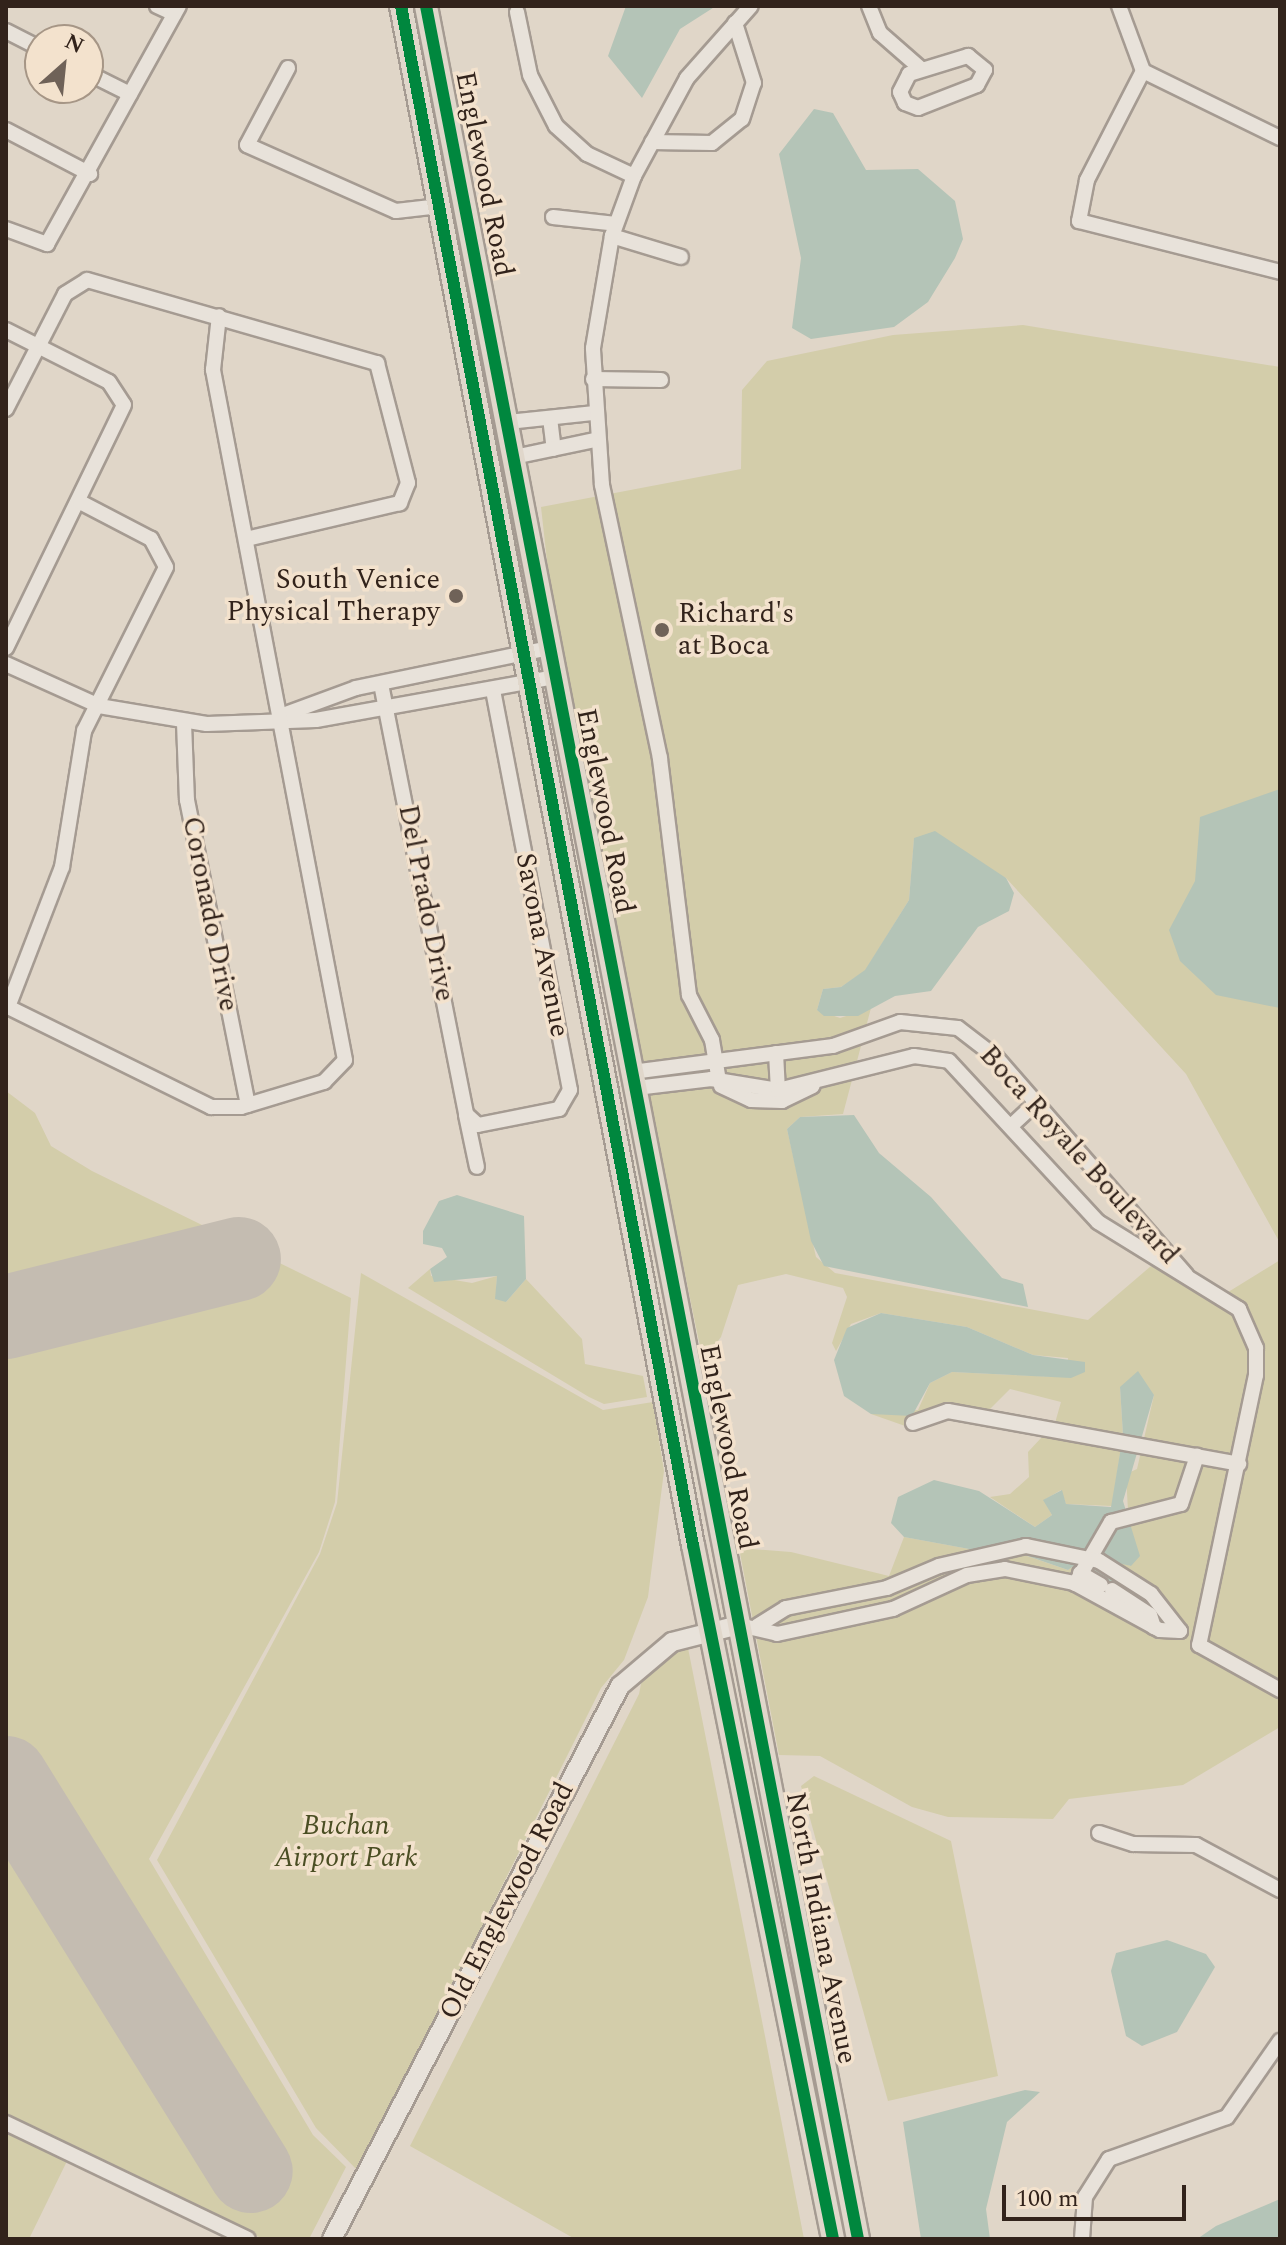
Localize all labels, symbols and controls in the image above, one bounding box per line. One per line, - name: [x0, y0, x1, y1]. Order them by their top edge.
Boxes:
- north arrow: [24, 24, 104, 104]
- text: N: [59, 25, 90, 63]
- street label: Englewood Road: [448, 68, 520, 280]
- place label: South Venice Physical Therapy: [227, 563, 440, 629]
- marker: South Venice Physical Therapy: [447, 587, 465, 605]
- place label: Richard's at Boca: [678, 597, 794, 663]
- marker: Richard's at Boca: [653, 621, 671, 639]
- street label: Englewood Road: [569, 705, 641, 917]
- street label: Del Prado Drive: [390, 802, 462, 1004]
- street label: Coronado Drive: [175, 814, 245, 1014]
- street label: Savona Avenue: [508, 850, 576, 1040]
- street label: Boca Royale Boulevard: [972, 1039, 1186, 1271]
- street label: Englewood Road: [692, 1341, 764, 1553]
- street label: Old Englewood Road: [433, 1777, 581, 2025]
- street label: North Indiana Avenue: [778, 1789, 864, 2067]
- park label: Buchan Airport Park: [274, 1809, 418, 1875]
- scale bar: [1006, 2169, 1190, 2219]
- text: 100 m: [1016, 2181, 1079, 2217]

